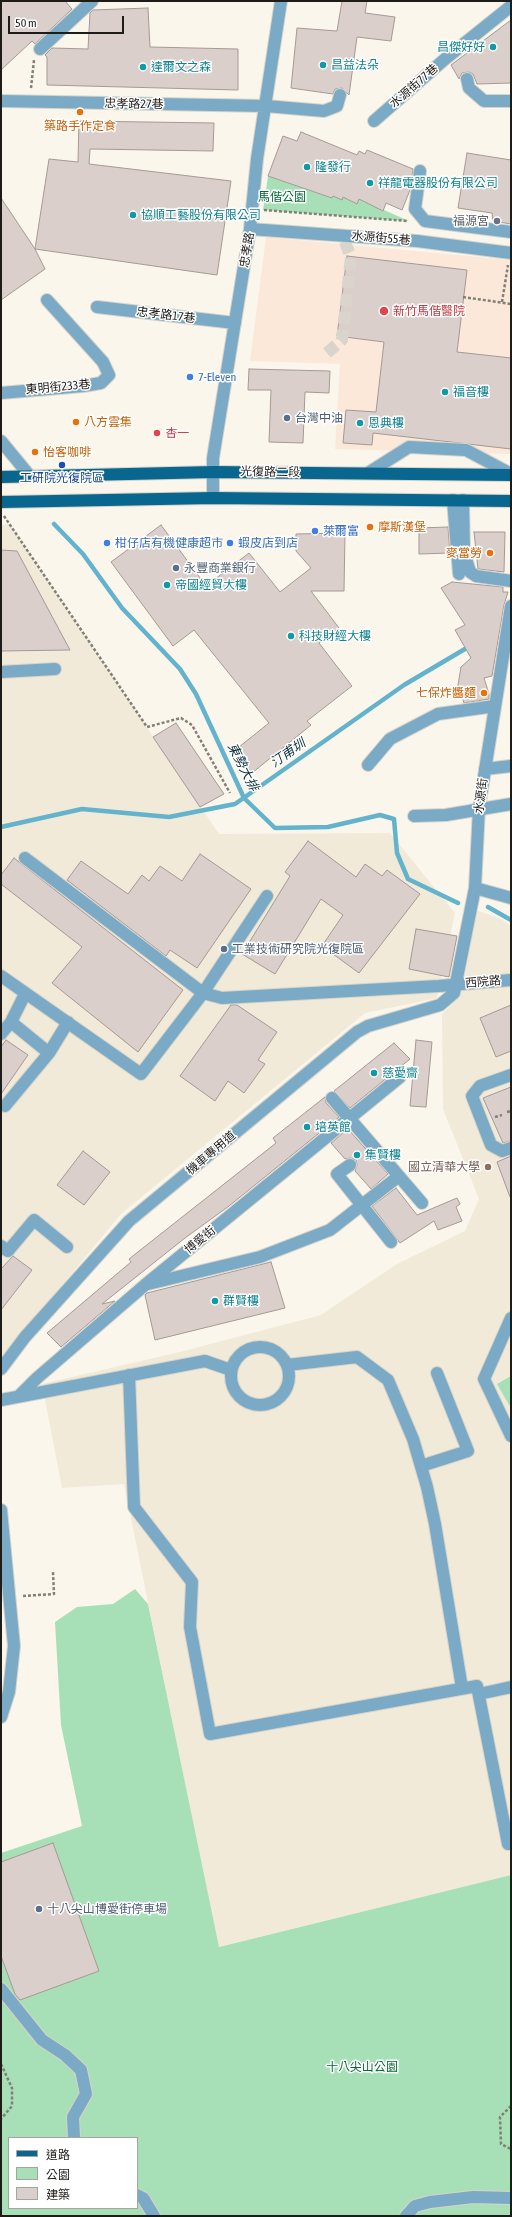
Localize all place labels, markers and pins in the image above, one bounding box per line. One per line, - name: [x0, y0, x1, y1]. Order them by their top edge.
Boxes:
- place label: 昌傑好好: [437, 40, 485, 54]
- marker: 昌傑好好: [488, 42, 498, 52]
- place label: 昌益法朵: [331, 58, 379, 72]
- place label: 達爾文之森: [151, 60, 211, 74]
- marker: 昌益法朵: [318, 60, 328, 70]
- marker: 達爾文之森: [138, 62, 148, 72]
- marker: 築路手作定食: [75, 107, 85, 117]
- place label: 築路手作定食: [44, 119, 116, 133]
- place label: 隆發行: [315, 160, 351, 174]
- marker: 隆發行: [302, 162, 312, 172]
- place label: 祥龍電器股份有限公司: [378, 176, 498, 190]
- marker: 祥龍電器股份有限公司: [365, 178, 375, 188]
- place label: 協順工藝股份有限公司: [141, 208, 261, 222]
- marker: 協順工藝股份有限公司: [128, 210, 138, 220]
- place label: 福源宮: [453, 214, 489, 228]
- marker: 福源宮: [492, 216, 502, 226]
- place label: 新竹馬偕醫院: [393, 304, 465, 318]
- marker: 新竹馬偕醫院: [378, 305, 390, 317]
- place label: 7-Eleven: [198, 370, 236, 384]
- marker: 7-Eleven: [185, 372, 195, 382]
- place label: 福音樓: [453, 385, 489, 399]
- marker: 福音樓: [440, 387, 450, 397]
- place label: 台灣中油: [295, 411, 343, 425]
- marker: 台灣中油: [282, 413, 292, 423]
- place label: 八方雲集: [84, 415, 132, 429]
- place label: 恩典樓: [368, 416, 404, 430]
- marker: 八方雲集: [71, 417, 81, 427]
- marker: 恩典樓: [355, 418, 365, 428]
- place label: 杏一: [165, 426, 189, 440]
- marker: 杏一: [152, 428, 162, 438]
- place label: 怡客咖啡: [43, 445, 91, 459]
- marker: 怡客咖啡: [30, 447, 40, 457]
- marker: 工研院光復院區: [57, 460, 67, 470]
- place label: 工研院光復院區: [20, 471, 104, 485]
- place label: 摩斯漢堡: [378, 520, 426, 534]
- marker: 摩斯漢堡: [365, 522, 375, 532]
- place label: 萊爾富: [323, 524, 359, 538]
- marker: 萊爾富: [310, 526, 320, 536]
- place label: 柑仔店有機健康超市: [115, 536, 223, 550]
- place label: 蝦皮店到店: [238, 536, 298, 550]
- marker: 柑仔店有機健康超市: [102, 538, 112, 548]
- marker: 蝦皮店到店: [225, 538, 235, 548]
- place label: 麥當勞: [446, 546, 482, 560]
- marker: 麥當勞: [485, 548, 495, 558]
- place label: 永豐商業銀行: [184, 561, 256, 575]
- marker: 永豐商業銀行: [171, 563, 181, 573]
- place label: 帝國經貿大樓: [175, 578, 247, 592]
- marker: 帝國經貿大樓: [162, 580, 172, 590]
- place label: 科技財經大樓: [299, 629, 371, 643]
- marker: 科技財經大樓: [286, 631, 296, 641]
- place label: 七保炸醬麵: [416, 686, 476, 700]
- marker: 七保炸醬麵: [479, 688, 489, 698]
- place label: 工業技術研究院光復院區: [232, 942, 364, 956]
- marker: 工業技術研究院光復院區: [219, 944, 229, 954]
- place label: 慈愛齋: [382, 1066, 418, 1080]
- marker: 慈愛齋: [369, 1068, 379, 1078]
- place label: 培英館: [315, 1120, 351, 1134]
- marker: 培英館: [302, 1122, 312, 1132]
- place label: 集賢樓: [365, 1148, 401, 1162]
- marker: 集賢樓: [352, 1150, 362, 1160]
- place label: 國立清華大學: [408, 1160, 480, 1174]
- marker: 國立清華大學: [483, 1162, 493, 1172]
- place label: 群賢樓: [223, 1294, 259, 1308]
- marker: 群賢樓: [210, 1296, 220, 1306]
- place label: 十八尖山博愛街停車場: [47, 1902, 167, 1916]
- marker: 十八尖山博愛街停車場: [34, 1904, 44, 1914]

